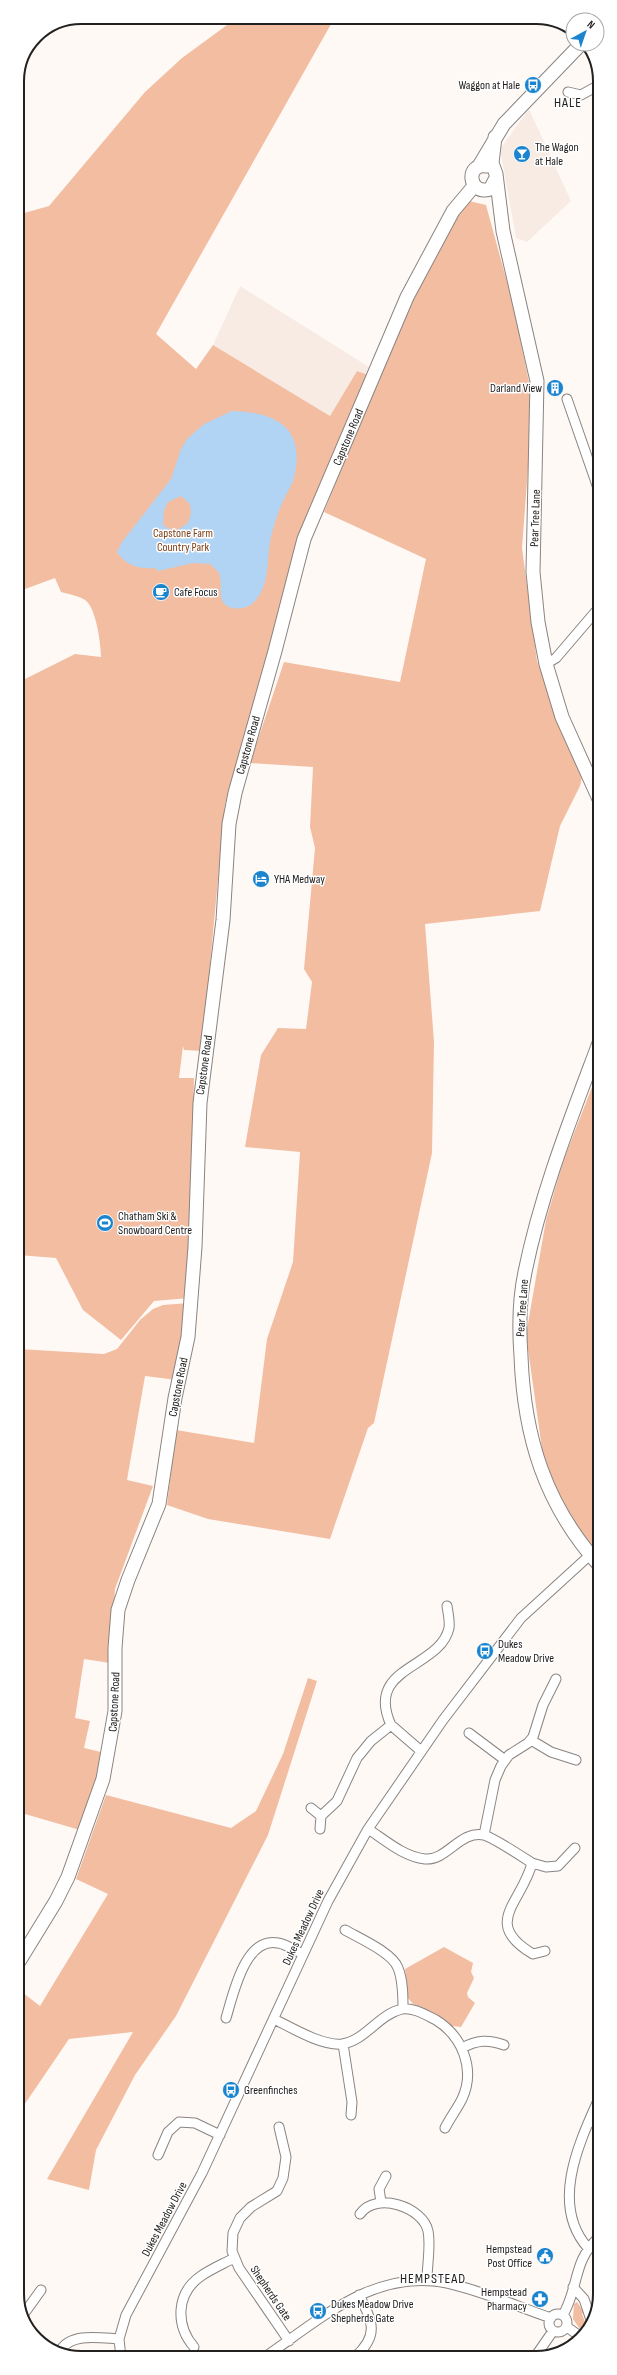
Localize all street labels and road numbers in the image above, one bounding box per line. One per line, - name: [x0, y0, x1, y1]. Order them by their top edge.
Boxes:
- street label: Capstone Road: [330, 407, 367, 468]
- street label: Pear Tree Lane: [527, 489, 544, 547]
- street label: Capstone Road: [233, 714, 264, 776]
- street label: Capstone Road: [193, 1034, 216, 1096]
- street label: Pear Tree Lane: [513, 1279, 532, 1337]
- street label: Capstone Road: [165, 1356, 192, 1418]
- street label: Capstone Road: [105, 1672, 124, 1732]
- street label: Dukes Meadow Drive: [279, 1887, 328, 1968]
- street label: Dukes Meadow Drive: [138, 2179, 191, 2259]
- street label: Shepherds Gate: [247, 2263, 295, 2324]

